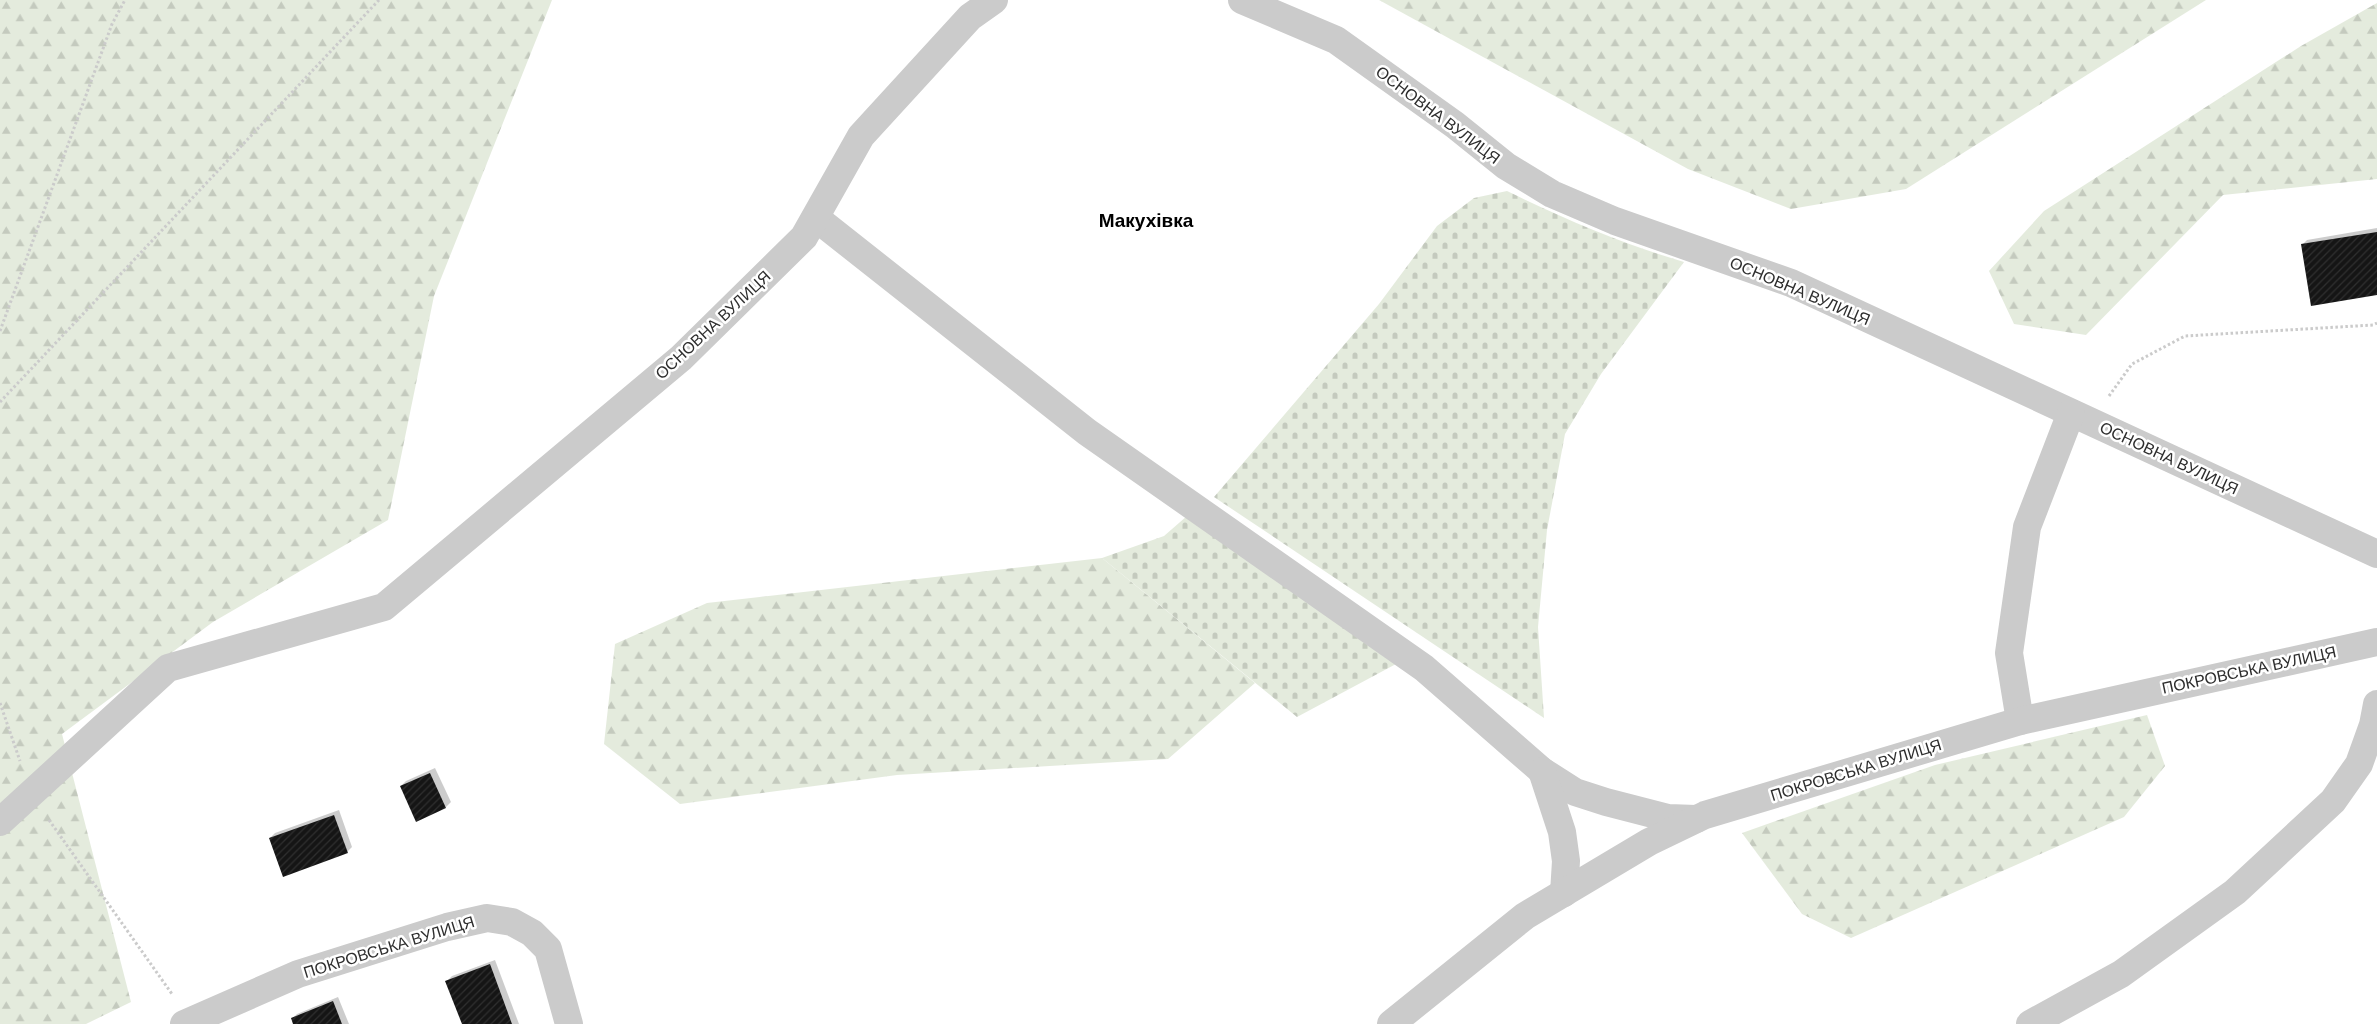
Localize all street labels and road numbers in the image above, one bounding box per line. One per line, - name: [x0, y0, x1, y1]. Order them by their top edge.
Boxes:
- street label: ОСНОВНА ВУЛИЦЯ: [1373, 63, 1503, 167]
- street label: ОСНОВНА ВУЛИЦЯ: [1727, 254, 1873, 328]
- street label: ОСНОВНА ВУЛИЦЯ: [652, 267, 774, 383]
- street label: ОСНОВНА ВУЛИЦЯ: [2097, 418, 2241, 498]
- street label: ПОКРОВСЬКА ВУЛИЦЯ: [2160, 643, 2338, 697]
- street label: ПОКРОВСЬКА ВУЛИЦЯ: [1768, 736, 1944, 804]
- street label: ПОКРОВСЬКА ВУЛИЦЯ: [301, 913, 477, 981]

